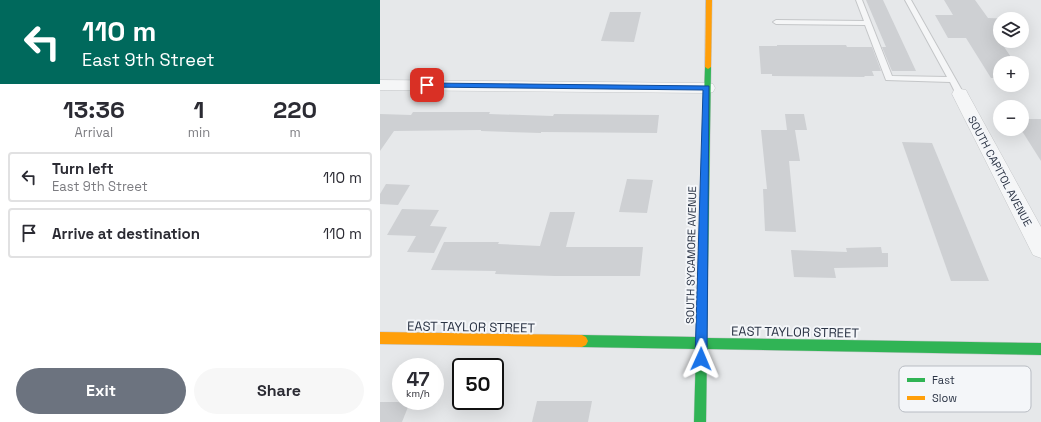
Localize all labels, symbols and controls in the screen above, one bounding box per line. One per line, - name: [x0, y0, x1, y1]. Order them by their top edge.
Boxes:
- map controls: [993, 12, 1029, 136]
- button: layers: [993, 12, 1029, 48]
- text: 110 m: [82, 13, 156, 49]
- icon: left: [16, 16, 68, 68]
- text: East 9th Street: [82, 48, 215, 71]
- button: +: [993, 56, 1029, 92]
- pin: [410, 68, 444, 102]
- icon: arrive: [416, 74, 438, 96]
- text: 13:36: [63, 94, 125, 125]
- text: 1: [194, 94, 204, 125]
- text: 220: [273, 94, 317, 125]
- button: −: [993, 100, 1029, 136]
- street label: SOUTH CAPITOL AVENUE: [965, 113, 1035, 229]
- text: Arrival: [75, 124, 113, 141]
- text: min: [188, 124, 210, 141]
- text: m: [289, 124, 301, 141]
- text: Turn left: [52, 159, 114, 178]
- icon: left: [18, 166, 40, 188]
- text: 110 m: [323, 168, 362, 187]
- text: East 9th Street: [52, 178, 148, 195]
- street label: SOUTH SYCAMORE AVENUE: [683, 186, 699, 324]
- icon: arrive: [18, 222, 40, 244]
- text: Arrive at destination: [52, 224, 200, 243]
- text: 110 m: [323, 224, 362, 243]
- street label: EAST TAYLOR STREET: [407, 317, 535, 337]
- street label: EAST TAYLOR STREET: [731, 322, 859, 342]
- position arrow: [680, 338, 722, 380]
- speed limit sign: 50: [452, 358, 504, 410]
- text: 47: [407, 366, 429, 392]
- legend: [899, 366, 1031, 412]
- button: Exit: [16, 368, 186, 414]
- button: Share: [194, 368, 364, 414]
- text: Fast: [932, 373, 955, 387]
- text: km/h: [406, 387, 430, 400]
- text: Slow: [932, 391, 957, 405]

